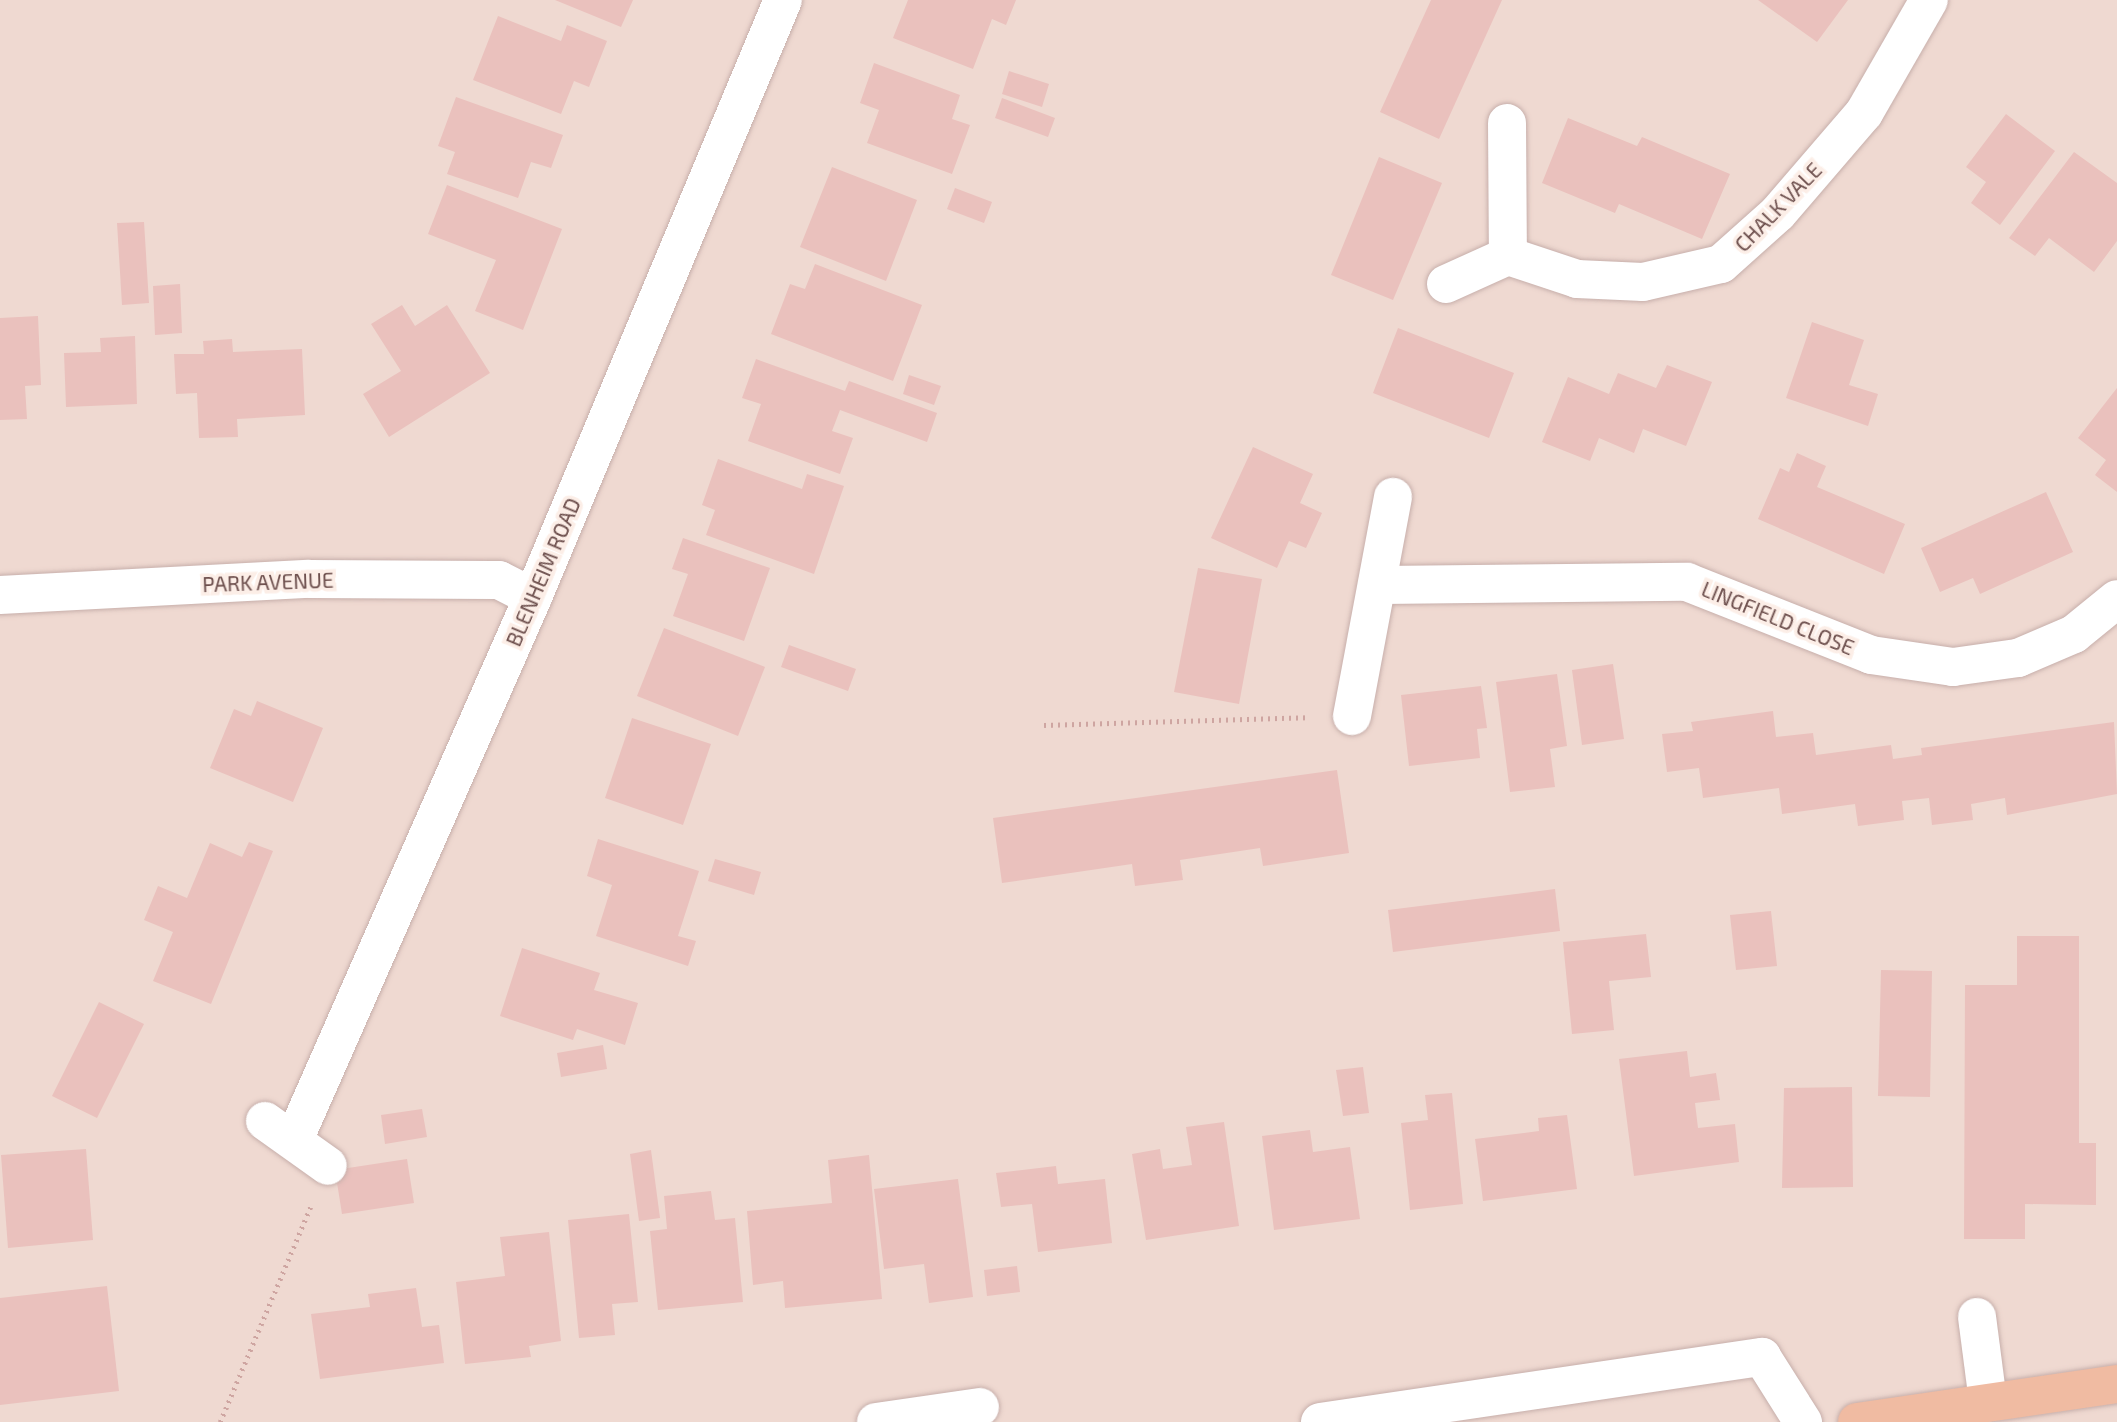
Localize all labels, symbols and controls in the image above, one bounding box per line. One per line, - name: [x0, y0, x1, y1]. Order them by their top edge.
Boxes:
- street label: CHALK VALE: [1729, 157, 1827, 257]
- street label: BLENHEIM ROAD: [500, 494, 586, 650]
- street label: PARK AVENUE: [201, 567, 335, 597]
- street label: LINGFIELD CLOSE: [1698, 576, 1858, 660]

